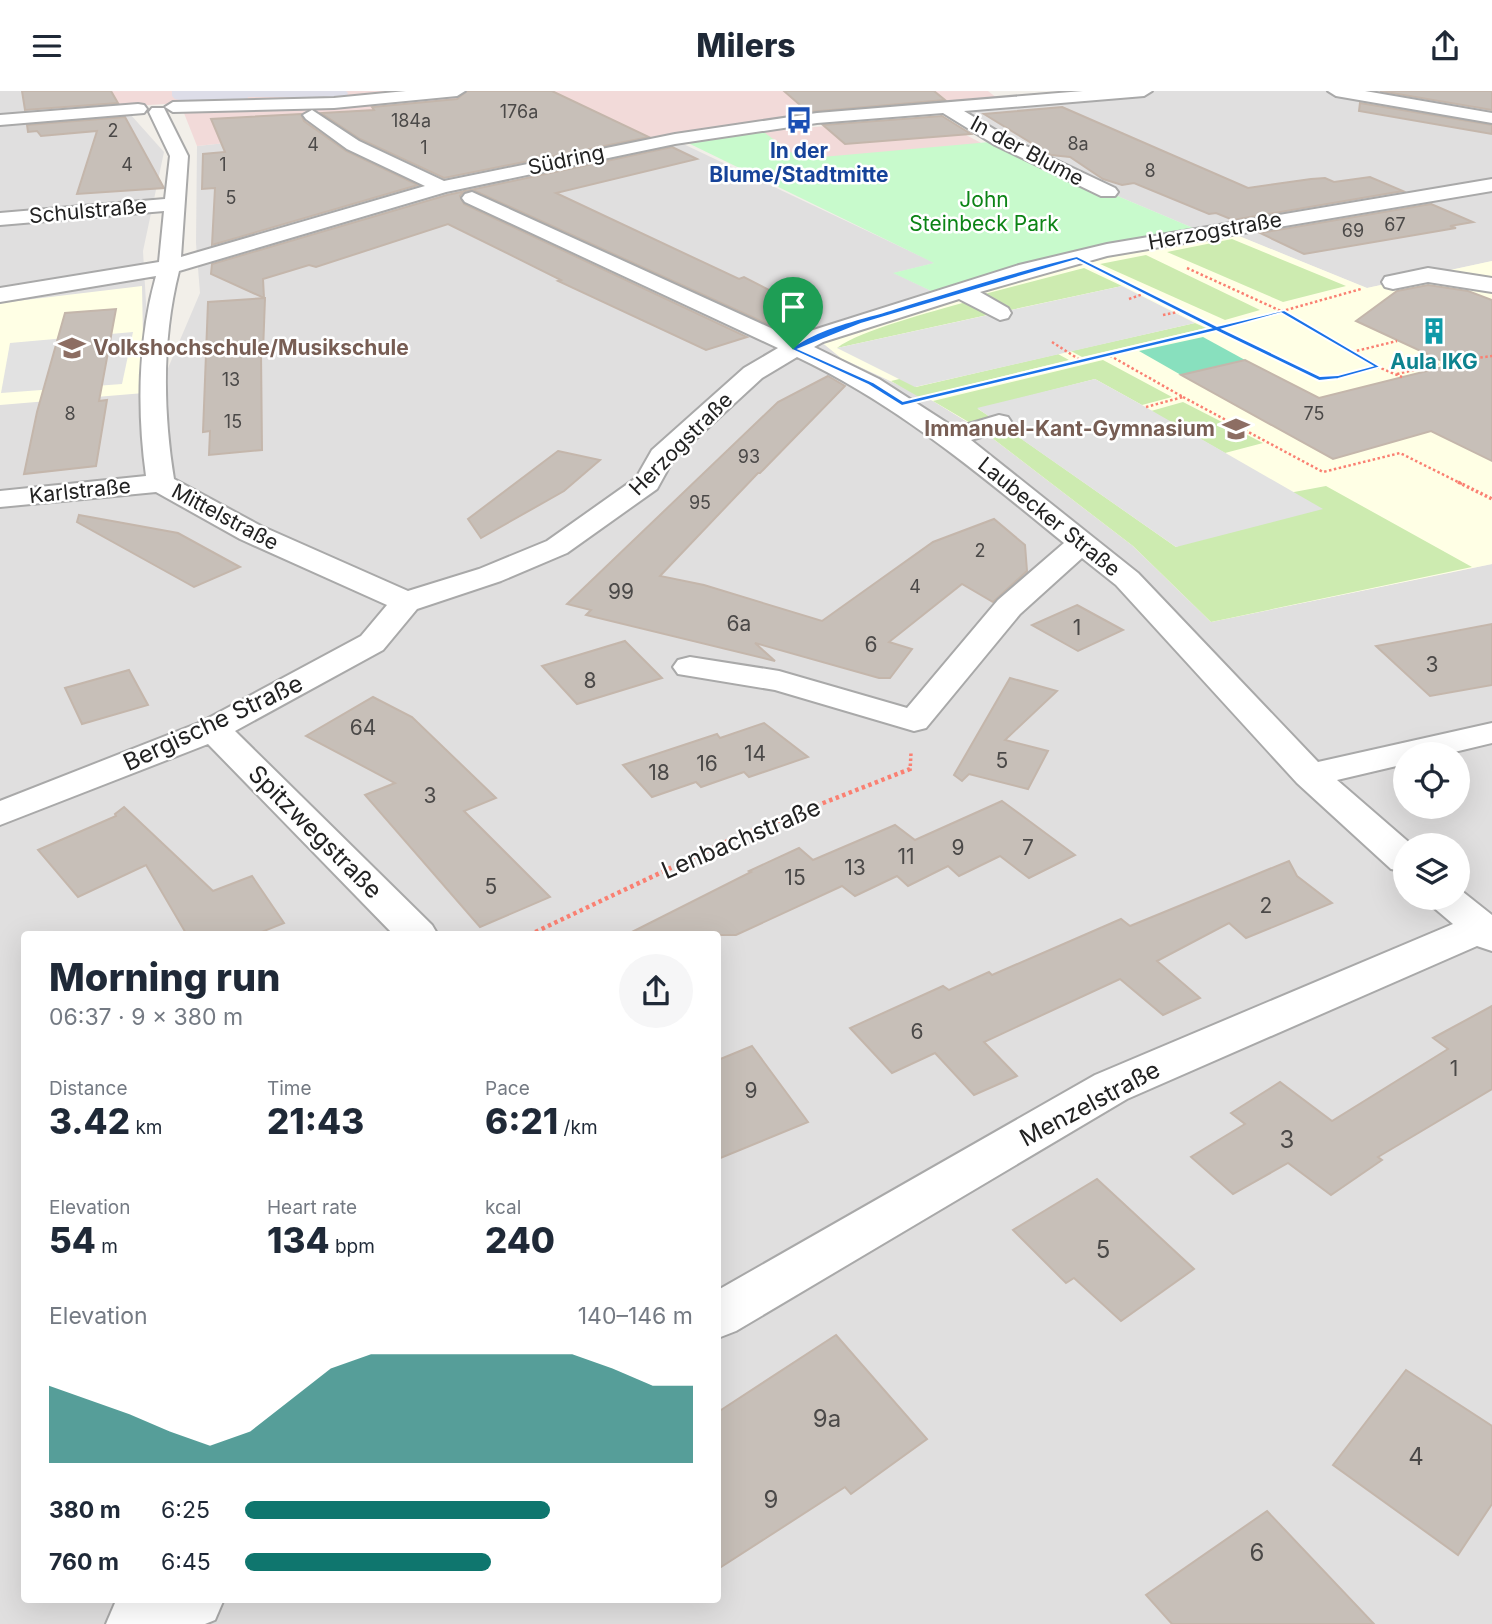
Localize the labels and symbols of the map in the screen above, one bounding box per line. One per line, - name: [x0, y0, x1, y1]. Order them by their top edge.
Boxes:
- house number: 176a: [500, 101, 538, 122]
- bus stop icon: In der Blume/Stadtmitte: [784, 105, 814, 135]
- house number: 184a: [391, 110, 431, 131]
- street label: In der Blume: [966, 110, 1088, 191]
- house number: 2: [108, 120, 118, 141]
- house number: 8a: [1067, 133, 1089, 154]
- house number: 4: [307, 134, 319, 155]
- house number: 1: [420, 137, 428, 158]
- place label: In der Blume/Stadtmitte: [709, 138, 889, 187]
- street label: Südring: [525, 139, 606, 180]
- house number: 4: [121, 154, 133, 175]
- house number: 1: [219, 154, 227, 175]
- house number: 8: [1144, 160, 1156, 181]
- house number: 5: [226, 187, 236, 208]
- park label: John Steinbeck Park: [909, 187, 1059, 236]
- street label: Schulstraße: [28, 193, 148, 228]
- street label: Herzogstraße: [1146, 206, 1284, 255]
- house number: 67: [1384, 214, 1406, 235]
- house number: 69: [1342, 220, 1364, 241]
- pin: [763, 277, 823, 349]
- building icon: Aula IKG: [1419, 316, 1449, 346]
- school or university icon: Volkshochschule/Musikschule: [57, 333, 87, 363]
- place label: Volkshochschule/Musikschule: [93, 335, 409, 360]
- place label: Aula IKG: [1390, 349, 1478, 374]
- house number: 13: [222, 369, 240, 390]
- street label: Herzogstraße: [624, 387, 737, 500]
- house number: 8: [64, 403, 76, 424]
- house number: 75: [1304, 403, 1324, 424]
- house number: 15: [224, 411, 242, 432]
- school or university icon: Immanuel-Kant-Gymnasium: [1221, 414, 1251, 444]
- place label: Immanuel-Kant-Gymnasium: [924, 416, 1215, 441]
- house number: 93: [738, 446, 760, 467]
- street label: Laubecker Straße: [973, 452, 1125, 582]
- street label: Karlstraße: [28, 473, 132, 508]
- street label: Mittelstraße: [168, 478, 283, 555]
- house number: 95: [689, 492, 711, 513]
- house number: 2: [975, 540, 985, 561]
- house number: 4: [909, 576, 921, 597]
- house number: 99: [608, 579, 634, 604]
- house number: 6a: [727, 611, 751, 636]
- house number: 1: [1073, 615, 1081, 640]
- house number: 6: [864, 632, 878, 657]
- house number: 3: [1426, 652, 1438, 677]
- street label: Bergische Straße: [118, 668, 307, 777]
- house number: 8: [584, 668, 597, 693]
- house number: 64: [350, 715, 376, 740]
- house number: 14: [744, 741, 766, 766]
- house number: 5: [996, 748, 1008, 773]
- house number: 16: [696, 751, 718, 776]
- street label: Spitzwegstraße: [243, 759, 388, 904]
- house number: 18: [648, 760, 670, 785]
- house number: 3: [424, 783, 436, 808]
- street label: Lenbachstraße: [657, 792, 825, 885]
- house number: 9: [951, 835, 965, 860]
- house number: 7: [1022, 835, 1034, 860]
- house number: 11: [897, 844, 915, 869]
- house number: 13: [844, 855, 866, 880]
- house number: 15: [784, 865, 806, 890]
- house number: 5: [485, 874, 497, 899]
- house number: 2: [1260, 893, 1272, 918]
- house number: 6: [910, 1019, 924, 1044]
- street label: Menzelstraße: [1015, 1055, 1165, 1153]
- house number: 1: [1450, 1056, 1458, 1081]
- house number: 9: [744, 1078, 758, 1103]
- house number: 3: [1280, 1125, 1294, 1154]
- house number: 5: [1096, 1235, 1110, 1264]
- house number: 9a: [813, 1404, 841, 1433]
- house number: 4: [1408, 1442, 1424, 1471]
- house number: 9: [764, 1485, 778, 1514]
- house number: 6: [1250, 1538, 1264, 1567]

